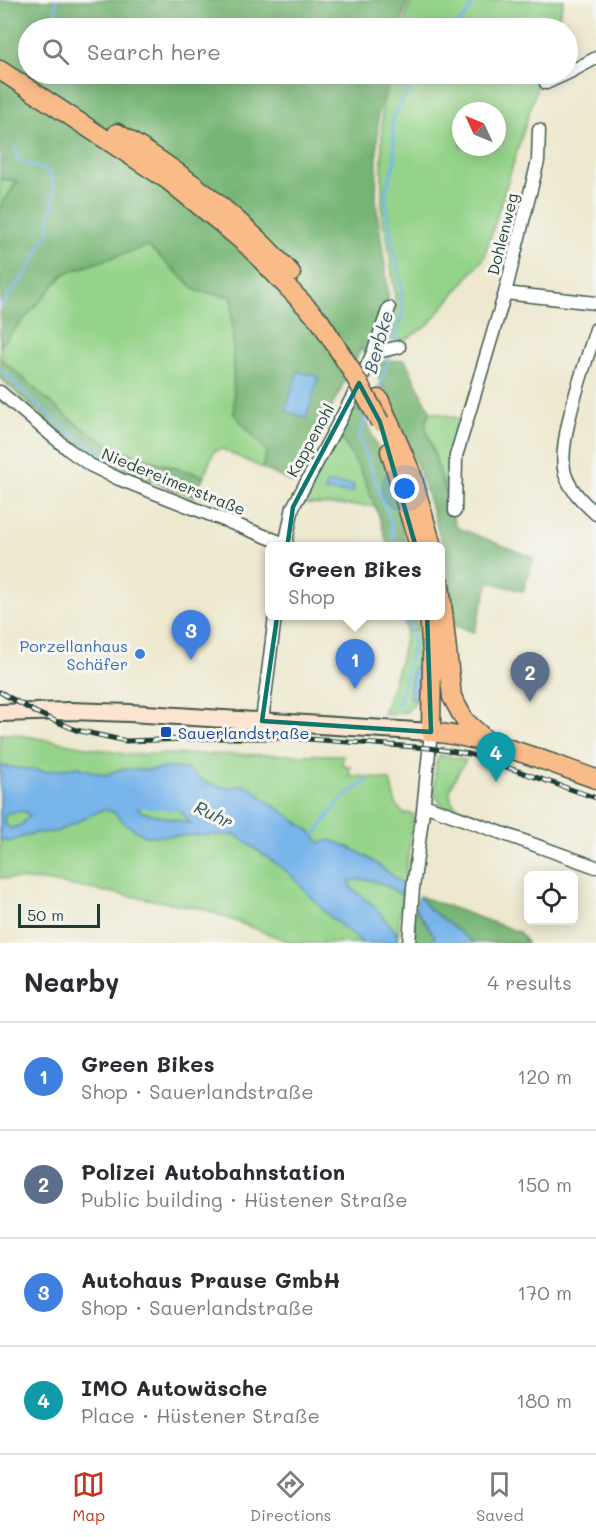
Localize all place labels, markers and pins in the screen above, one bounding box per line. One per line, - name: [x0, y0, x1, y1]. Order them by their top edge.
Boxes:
- pin: 3: [172, 610, 210, 660]
- place label: Porzellanhaus Schäfer: [20, 635, 128, 674]
- pin: 1: [336, 640, 374, 689]
- marker: Porzellanhaus Schäfer: [133, 647, 147, 661]
- pin: 2: [510, 652, 550, 702]
- place label: Sauerlandstraße: [178, 722, 310, 743]
- marker: Sauerlandstraße: [159, 725, 173, 739]
- pin: 4: [476, 732, 516, 782]

